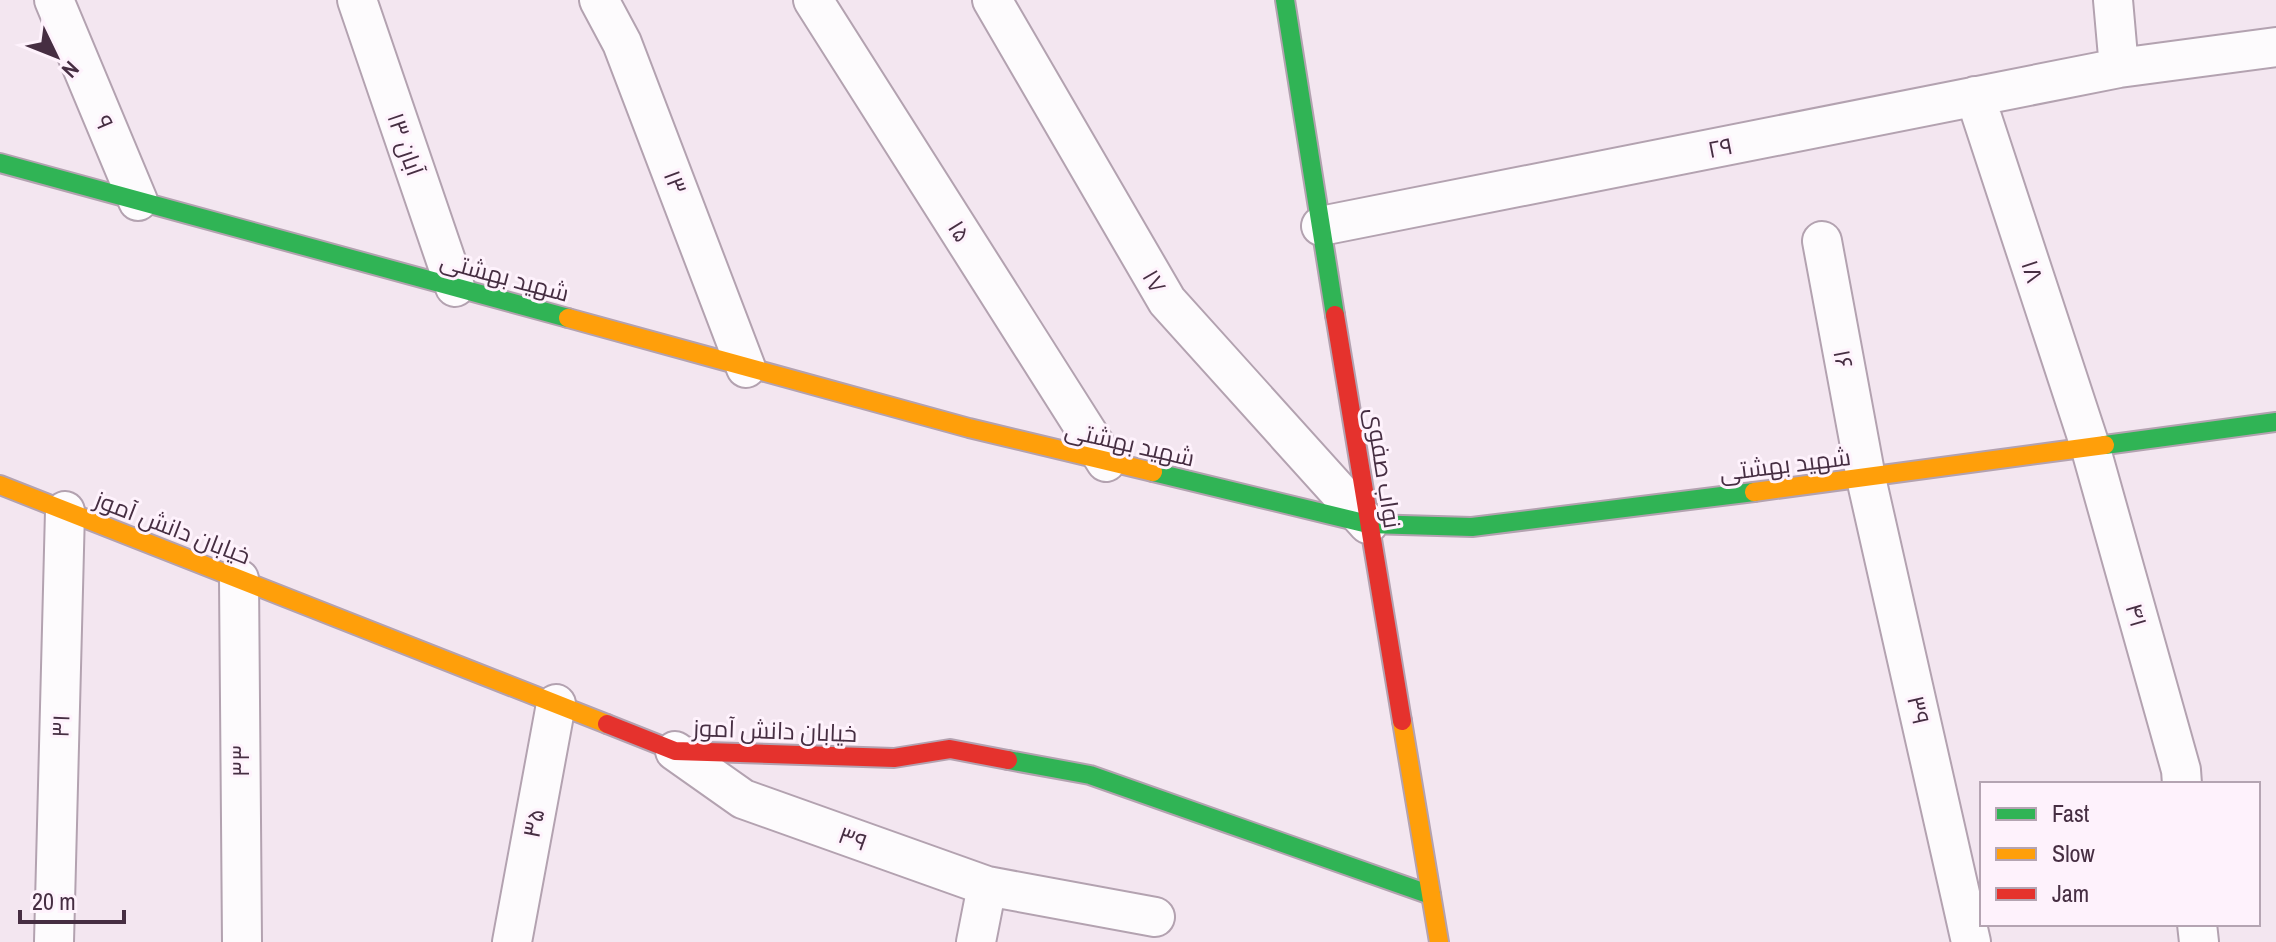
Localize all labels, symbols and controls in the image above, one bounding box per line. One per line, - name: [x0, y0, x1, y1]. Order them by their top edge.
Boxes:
- north arrow: [16, 16, 96, 96]
- text: N: [55, 55, 86, 85]
- street label: ۱۳ آبان: [380, 108, 432, 180]
- street label: ۹: [88, 110, 122, 134]
- street label: ۲۹: [1705, 129, 1735, 165]
- street label: ۱۳: [657, 165, 695, 199]
- street label: ۱۵: [941, 214, 979, 248]
- street label: شهید بهشتی: [437, 243, 573, 309]
- street label: ۱۸: [2014, 255, 2052, 287]
- street label: ۱۷: [1136, 263, 1174, 299]
- street label: ۱۶: [1826, 347, 1862, 371]
- street label: نواب صفوی: [1359, 405, 1409, 531]
- street label: شهید بهشتی: [1062, 413, 1198, 473]
- street label: شهید بهشتی: [1717, 440, 1853, 488]
- street label: خیابان دانش آموز: [89, 482, 255, 571]
- street label: ۴۱: [2118, 599, 2156, 631]
- street label: ۳۹: [1900, 692, 1938, 728]
- street label: خیابان دانش آموز: [690, 711, 858, 749]
- street label: ۳۱: [44, 714, 76, 738]
- street label: ۳۳: [224, 745, 256, 777]
- legend: [1980, 782, 2260, 926]
- text: Fast: [2052, 797, 2090, 829]
- street label: ۳۵: [514, 806, 552, 840]
- street label: ۳۹: [834, 818, 872, 858]
- text: Slow: [2052, 837, 2095, 869]
- scale bar: [20, 874, 124, 924]
- text: Jam: [2052, 877, 2089, 909]
- text: 20 m: [32, 885, 76, 917]

